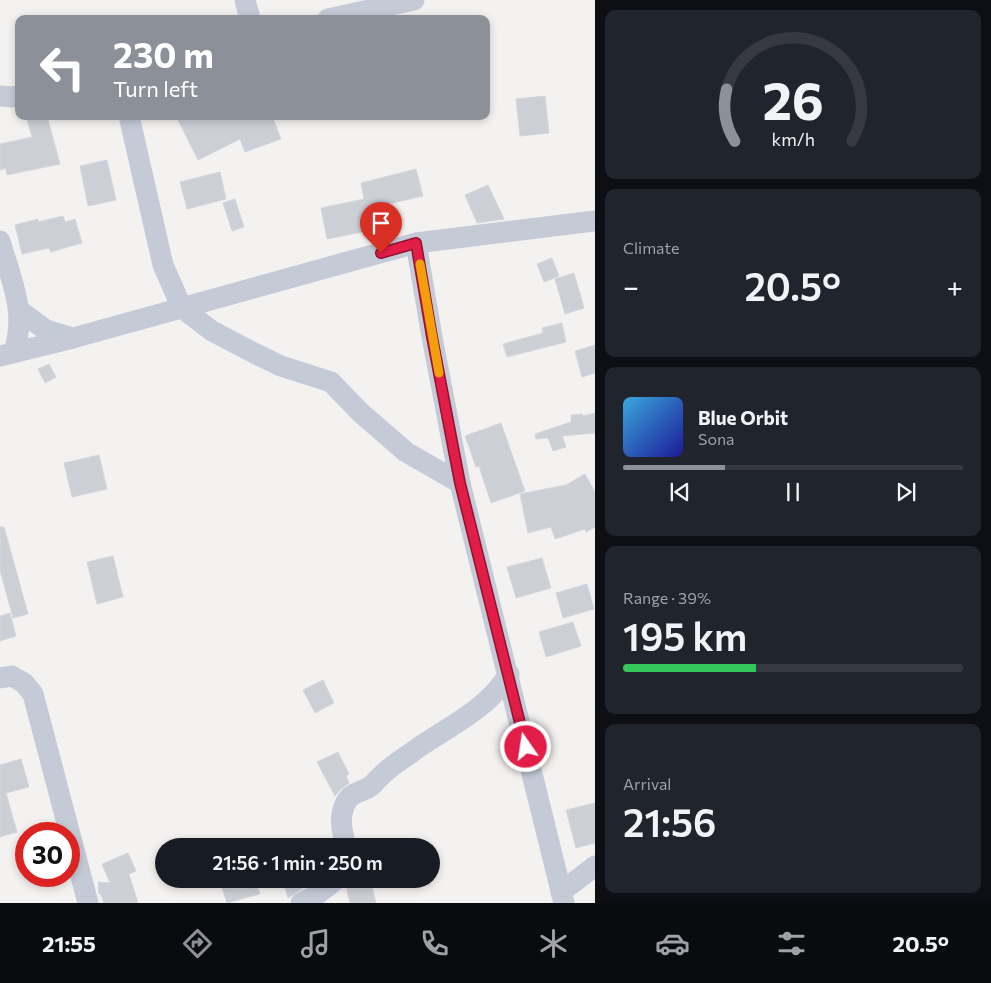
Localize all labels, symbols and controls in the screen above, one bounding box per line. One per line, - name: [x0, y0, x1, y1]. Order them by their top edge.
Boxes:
- text: 230 m: [113, 32, 214, 75]
- icon: left: [30, 35, 95, 100]
- text: 26: [762, 67, 824, 131]
- text: Turn left: [113, 75, 198, 102]
- text: km/h: [771, 128, 815, 150]
- pin: [360, 202, 402, 253]
- icon: arrive: [367, 209, 395, 237]
- text: Climate: [623, 238, 679, 257]
- text: 20.5°: [745, 262, 841, 309]
- text: −: [623, 269, 639, 303]
- text: +: [947, 269, 963, 303]
- text: Blue Orbit: [698, 406, 788, 429]
- text: Sona: [698, 429, 734, 448]
- icon: previous: [666, 478, 694, 506]
- icon: pause: [779, 478, 807, 506]
- icon: next: [892, 478, 920, 506]
- text: Range · 39%: [623, 588, 711, 607]
- text: 195 km: [623, 612, 747, 659]
- position arrow: [499, 720, 551, 772]
- text: Arrival: [623, 774, 671, 793]
- text: 21:56: [623, 798, 716, 845]
- speed limit sign: 30: [15, 822, 80, 887]
- text: 21:56 · 1 min · 250 m: [212, 851, 383, 874]
- icon: directions: [180, 926, 215, 961]
- icon: music: [298, 926, 333, 961]
- icon: phone: [417, 926, 452, 961]
- icon: climate: [536, 926, 571, 961]
- icon: car: [655, 926, 690, 961]
- icon: filters: [774, 926, 809, 961]
- text: 21:55: [42, 930, 96, 957]
- text: 20.5°: [893, 930, 949, 957]

